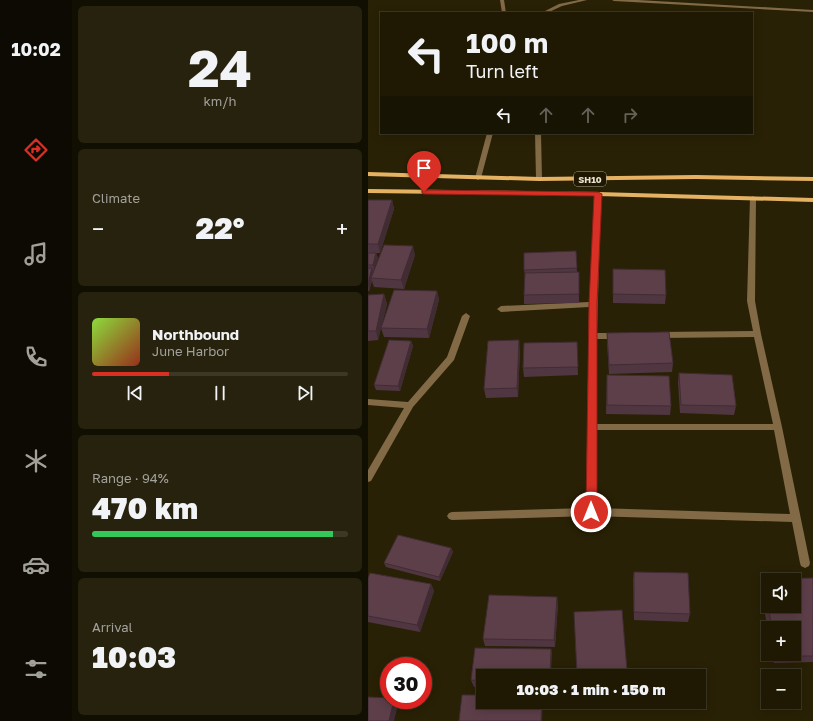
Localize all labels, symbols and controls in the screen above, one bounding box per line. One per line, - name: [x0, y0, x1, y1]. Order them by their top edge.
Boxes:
- text: 100 m: [466, 26, 548, 59]
- icon: left: [400, 28, 452, 80]
- text: 24: [188, 36, 252, 98]
- text: 10:02: [11, 38, 61, 60]
- text: Turn left: [466, 60, 539, 82]
- text: km/h: [203, 93, 237, 109]
- icon: left: [493, 104, 515, 126]
- icon: ahead: [535, 104, 557, 126]
- icon: ahead: [577, 104, 599, 126]
- icon: right: [619, 104, 641, 126]
- icon: directions: [22, 136, 50, 164]
- pin: [407, 151, 441, 192]
- icon: arrive: [413, 157, 435, 179]
- road number: SH10: [574, 172, 606, 186]
- text: Climate: [92, 190, 140, 206]
- text: 22°: [196, 210, 244, 246]
- text: −: [92, 215, 104, 242]
- text: +: [336, 215, 348, 242]
- icon: music: [22, 240, 50, 268]
- text: Northbound: [152, 325, 239, 343]
- icon: phone: [22, 343, 50, 371]
- text: June Harbor: [152, 343, 229, 359]
- icon: previous: [124, 382, 146, 404]
- icon: pause: [209, 382, 231, 404]
- icon: next: [294, 382, 316, 404]
- icon: climate: [22, 447, 50, 475]
- text: Range · 94%: [92, 470, 169, 486]
- text: 470 km: [92, 490, 198, 526]
- position arrow: [570, 491, 612, 533]
- icon: car: [22, 551, 50, 579]
- map controls: [761, 573, 801, 709]
- button: sound: [761, 573, 801, 613]
- text: Arrival: [92, 619, 133, 635]
- button: +: [761, 621, 801, 661]
- text: 10:03: [92, 639, 176, 675]
- icon: filters: [22, 655, 50, 683]
- speed limit sign: 30: [380, 657, 432, 709]
- button: −: [761, 669, 801, 709]
- text: 10:03 · 1 min · 150 m: [516, 680, 666, 698]

